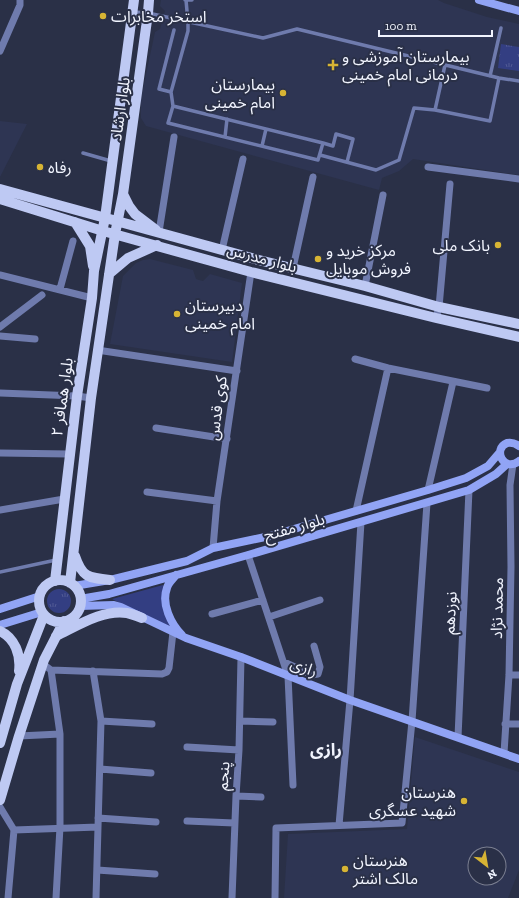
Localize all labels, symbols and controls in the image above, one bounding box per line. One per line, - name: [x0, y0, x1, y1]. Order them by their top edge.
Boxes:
- place label: استخر مخابرات: [111, 7, 207, 26]
- marker: استخر مخابرات: [98, 11, 108, 21]
- scale bar: [379, 12, 492, 38]
- text: 100 m: [385, 19, 417, 33]
- place label: بیمارستان آموزشی و درمانی امام خمینی: [342, 47, 470, 87]
- marker: بیمارستان آموزشی و درمانی امام خمینی: [327, 59, 339, 71]
- place label: بیمارستان امام خمینی: [205, 75, 275, 115]
- street label: بلوار ارشاد: [106, 76, 134, 142]
- marker: بیمارستان امام خمینی: [278, 88, 288, 98]
- place label: رفاه: [48, 158, 72, 177]
- marker: رفاه: [35, 162, 45, 172]
- place label: بانک ملی: [433, 236, 490, 255]
- street label: بلوار مدرس: [225, 240, 299, 276]
- marker: بانک ملی: [493, 240, 503, 250]
- place label: مرکز خرید و فروش موبایل: [326, 241, 411, 278]
- marker: مرکز خرید و فروش موبایل: [313, 254, 323, 264]
- place label: دبیرستان امام خمینی: [185, 296, 255, 336]
- marker: دبیرستان امام خمینی: [172, 309, 182, 319]
- street label: بلوار همافر ۲: [47, 356, 77, 438]
- street label: کوی قدس: [203, 374, 231, 441]
- street label: بلوار مفتح: [261, 509, 328, 548]
- street label: محمد نژاد: [487, 577, 507, 639]
- street label: نوزدهم: [439, 591, 464, 635]
- street label: رازی: [288, 653, 320, 681]
- district label: رازی: [310, 739, 342, 759]
- street label: پنجم: [212, 761, 236, 792]
- place label: هنرستان شهید عسگری: [369, 783, 456, 820]
- marker: هنرستان شهید عسگری: [459, 796, 469, 806]
- north arrow: [467, 846, 507, 886]
- place label: هنرستان مالک اشتر: [352, 851, 418, 888]
- marker: هنرستان مالک اشتر: [340, 864, 350, 874]
- text: N: [484, 866, 499, 882]

